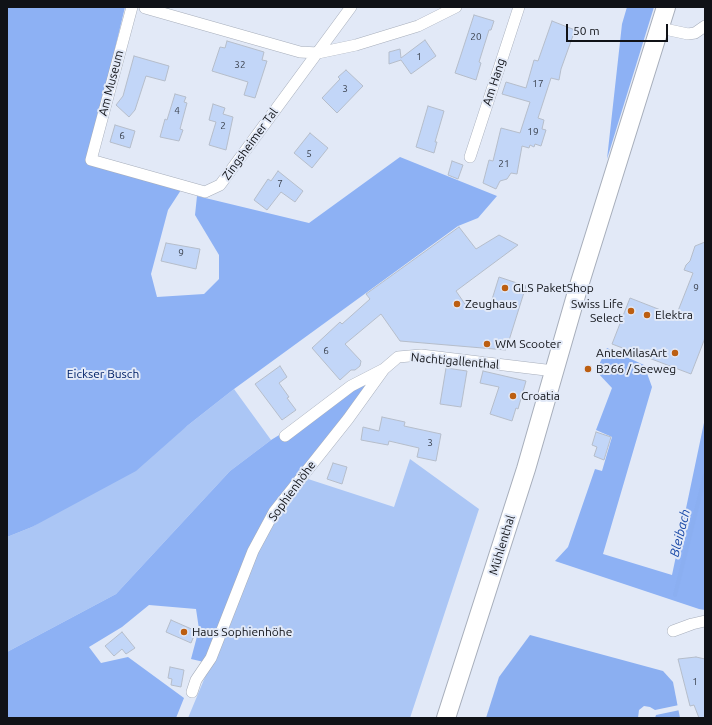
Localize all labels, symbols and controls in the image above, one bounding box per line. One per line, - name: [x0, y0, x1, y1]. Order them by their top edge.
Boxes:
- scale bar: [568, 16, 670, 42]
- text: 50 m: [573, 24, 600, 37]
- house number: 20: [470, 31, 482, 43]
- street label: Am Museum: [95, 49, 127, 117]
- house number: 1: [416, 51, 422, 63]
- street label: Am Hang: [480, 56, 508, 108]
- house number: 32: [234, 59, 246, 71]
- house number: 17: [532, 78, 544, 90]
- house number: 3: [342, 83, 348, 95]
- house number: 4: [174, 105, 180, 117]
- street label: Zingsheimer Tal: [219, 105, 281, 183]
- house number: 2: [220, 120, 226, 132]
- house number: 19: [527, 126, 539, 138]
- house number: 6: [119, 130, 125, 142]
- house number: 5: [306, 148, 312, 160]
- house number: 21: [498, 158, 510, 170]
- house number: 7: [277, 178, 283, 190]
- house number: 9: [178, 247, 184, 259]
- place label: GLS PaketShop: [513, 281, 594, 295]
- house number: 9: [693, 282, 699, 294]
- marker: GLS PaketShop: [500, 283, 510, 293]
- place label: Zeughaus: [465, 297, 517, 311]
- place label: Swiss Life Select: [571, 297, 623, 325]
- marker: Zeughaus: [452, 299, 462, 309]
- marker: Swiss Life Select: [626, 306, 636, 316]
- place label: Elektra: [655, 308, 693, 322]
- marker: Elektra: [642, 310, 652, 320]
- place label: WM Scooter: [495, 337, 561, 351]
- marker: WM Scooter: [482, 339, 492, 349]
- house number: 6: [323, 345, 329, 357]
- place label: AnteMilasArt: [596, 346, 667, 360]
- marker: AnteMilasArt: [670, 348, 680, 358]
- street label: Nachtigallenthal: [410, 350, 500, 372]
- place label: B266 / Seeweg: [596, 362, 676, 376]
- marker: B266 / Seeweg: [583, 364, 593, 374]
- park label: Eickser Busch: [67, 367, 139, 381]
- place label: Croatia: [521, 389, 560, 403]
- marker: Croatia: [508, 391, 518, 401]
- house number: 3: [427, 437, 433, 449]
- street label: Sophienhöhe: [265, 458, 319, 524]
- water label: Bleibach: [667, 507, 693, 559]
- street label: Mühlenthal: [486, 513, 518, 577]
- place label: Haus Sophienhöhe: [192, 625, 292, 639]
- marker: Haus Sophienhöhe: [179, 627, 189, 637]
- house number: 1: [692, 676, 698, 688]

